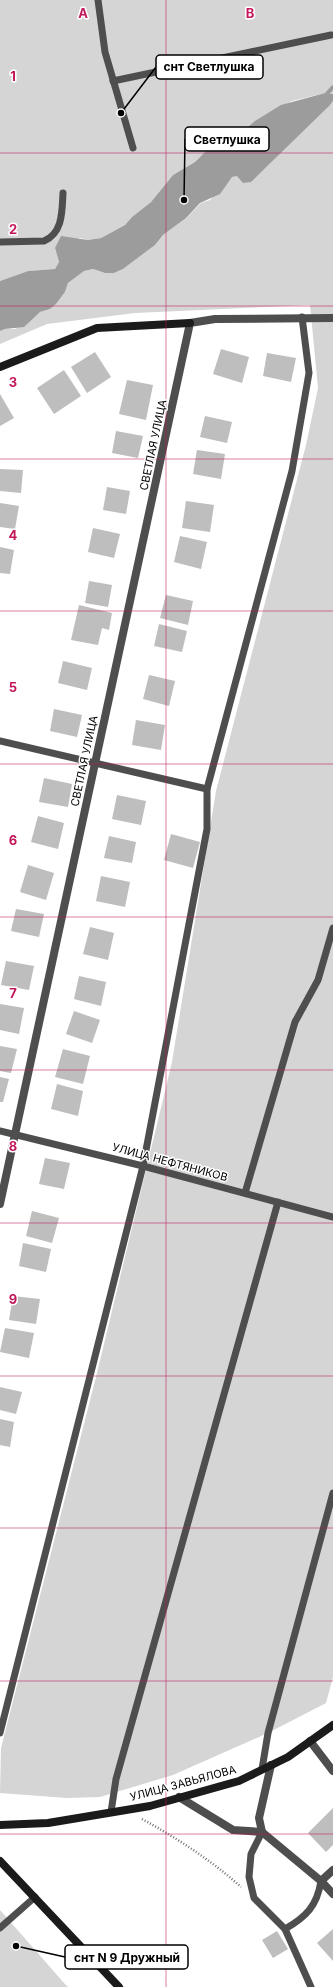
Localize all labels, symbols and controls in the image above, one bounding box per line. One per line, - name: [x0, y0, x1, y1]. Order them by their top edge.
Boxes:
- text: A: [78, 5, 88, 21]
- text: B: [246, 5, 255, 21]
- callout: снт Светлушка: [156, 55, 263, 79]
- text: снт Светлушка: [163, 59, 255, 74]
- text: 1: [10, 68, 16, 84]
- callout: Светлушка: [185, 127, 269, 151]
- text: Светлушка: [193, 132, 261, 147]
- text: 2: [9, 221, 17, 237]
- text: 3: [9, 374, 17, 390]
- street label: СВЕТЛАЯ УЛИЦА: [137, 398, 170, 492]
- text: 4: [9, 527, 18, 543]
- text: 5: [9, 679, 17, 695]
- street label: СВЕТЛАЯ УЛИЦА: [68, 714, 101, 808]
- text: 6: [9, 832, 17, 848]
- text: 7: [9, 985, 17, 1001]
- text: 8: [9, 1138, 17, 1154]
- street label: УЛИЦА НЕФТЯНИКОВ: [111, 1140, 229, 1184]
- text: 9: [9, 1291, 17, 1307]
- street label: УЛИЦА ЗАВЬЯЛОВА: [128, 1762, 238, 1804]
- callout: снт N 9 Дружный: [65, 1945, 188, 1969]
- text: снт N 9 Дружный: [74, 1950, 180, 1965]

